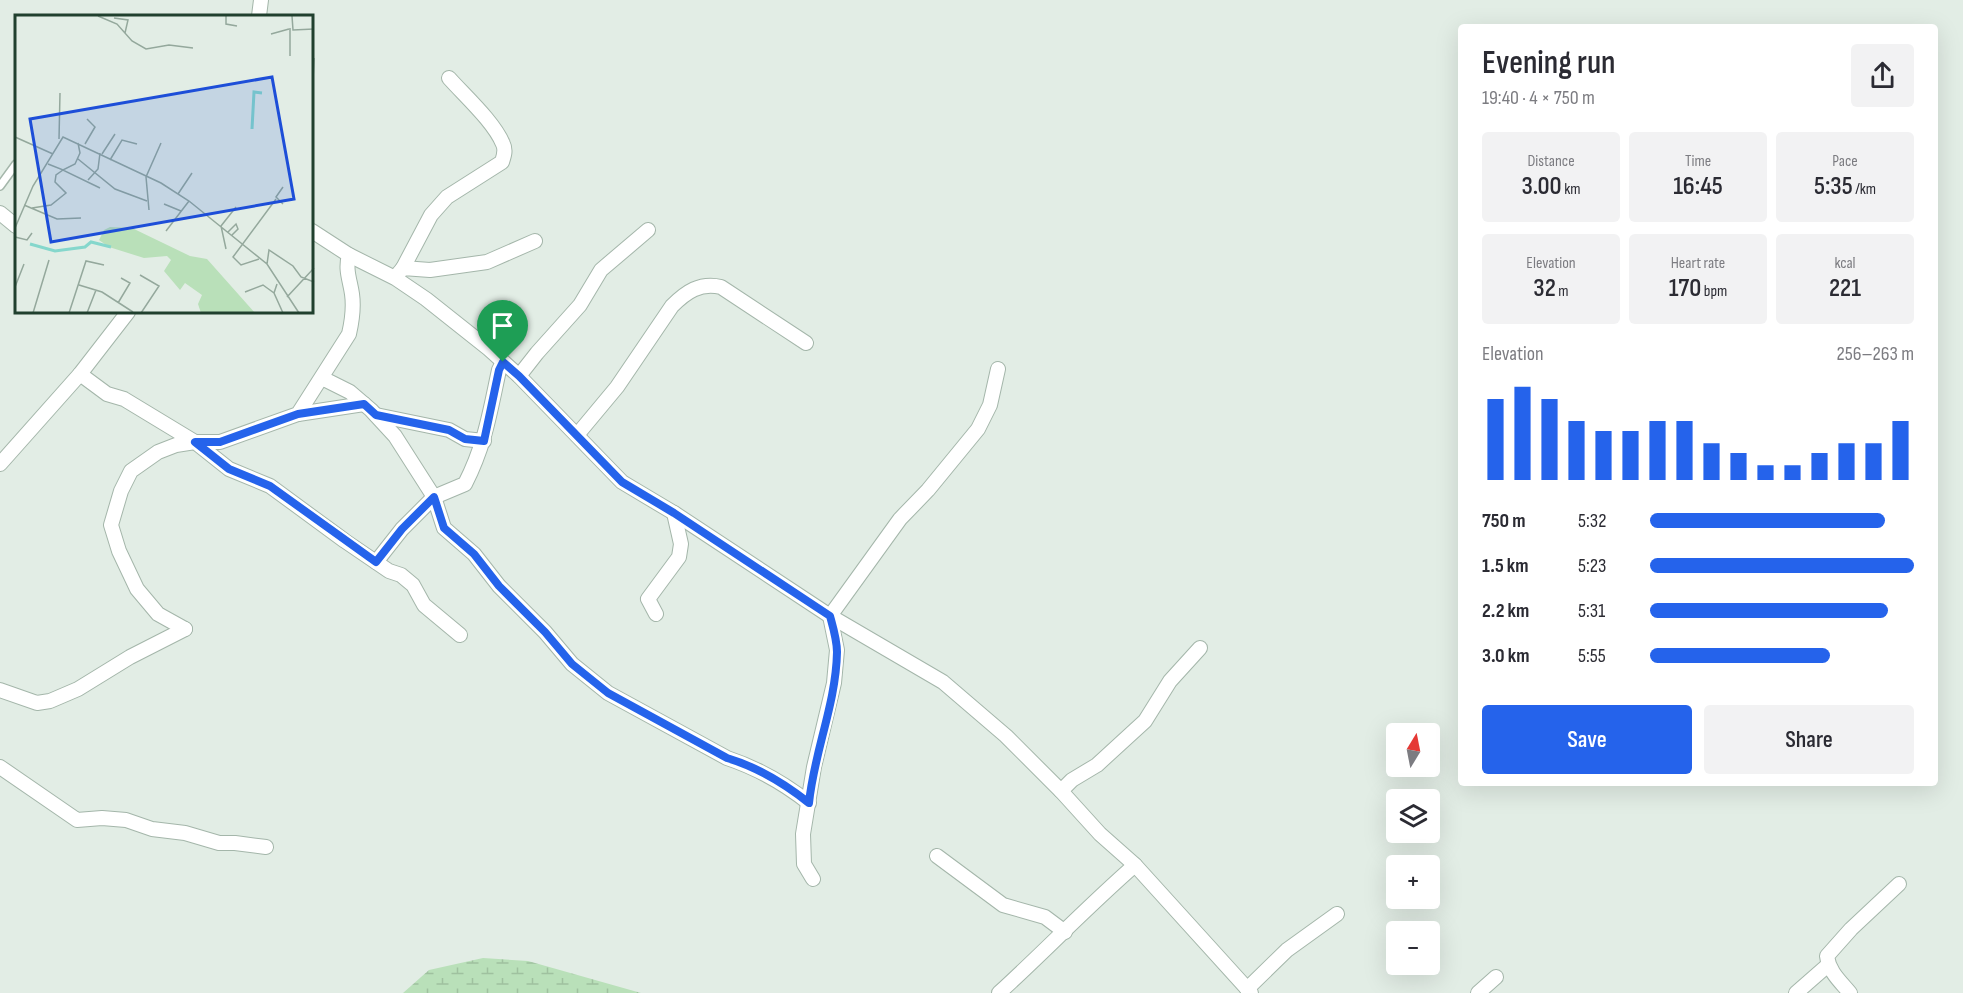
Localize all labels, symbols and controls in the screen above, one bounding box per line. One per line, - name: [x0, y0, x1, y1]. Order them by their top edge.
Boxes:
- inset map: [15, 15, 314, 314]
- text: Evening run: [1482, 43, 1616, 83]
- button: share: [1851, 44, 1914, 107]
- text: 19:40 · 4 × 750 m: [1482, 86, 1595, 110]
- text: Distance: [1527, 152, 1575, 171]
- text: Time: [1685, 152, 1711, 171]
- text: Pace: [1832, 152, 1858, 171]
- text: 3.00: [1521, 171, 1562, 202]
- text: 16:45: [1673, 171, 1723, 202]
- text: 5:35: [1814, 171, 1853, 202]
- text: km: [1562, 180, 1581, 199]
- text: /km: [1853, 180, 1876, 199]
- text: Elevation: [1526, 254, 1576, 273]
- text: Heart rate: [1671, 254, 1725, 273]
- text: kcal: [1834, 254, 1856, 273]
- text: 32: [1533, 273, 1556, 304]
- text: 170: [1669, 273, 1701, 304]
- text: 221: [1829, 273, 1861, 304]
- text: m: [1556, 282, 1569, 301]
- text: bpm: [1701, 282, 1727, 301]
- pin: [477, 300, 528, 362]
- icon: arrive: [486, 309, 519, 342]
- text: Elevation: [1482, 342, 1544, 366]
- text: 256–263 m: [1836, 342, 1914, 366]
- text: 750 m: [1482, 509, 1525, 533]
- text: 5:32: [1578, 509, 1606, 533]
- text: 1.5 km: [1482, 554, 1528, 578]
- text: 5:23: [1578, 554, 1606, 578]
- text: 2.2 km: [1482, 599, 1529, 623]
- text: 5:31: [1578, 599, 1605, 623]
- text: 3.0 km: [1482, 644, 1529, 668]
- text: 5:55: [1578, 644, 1606, 668]
- button: Save: [1482, 705, 1692, 774]
- button: Share: [1704, 705, 1914, 774]
- north arrow: [1386, 723, 1440, 777]
- map controls: [1386, 723, 1440, 975]
- button: layers: [1386, 789, 1440, 843]
- button: +: [1386, 855, 1440, 909]
- button: −: [1386, 921, 1440, 975]

